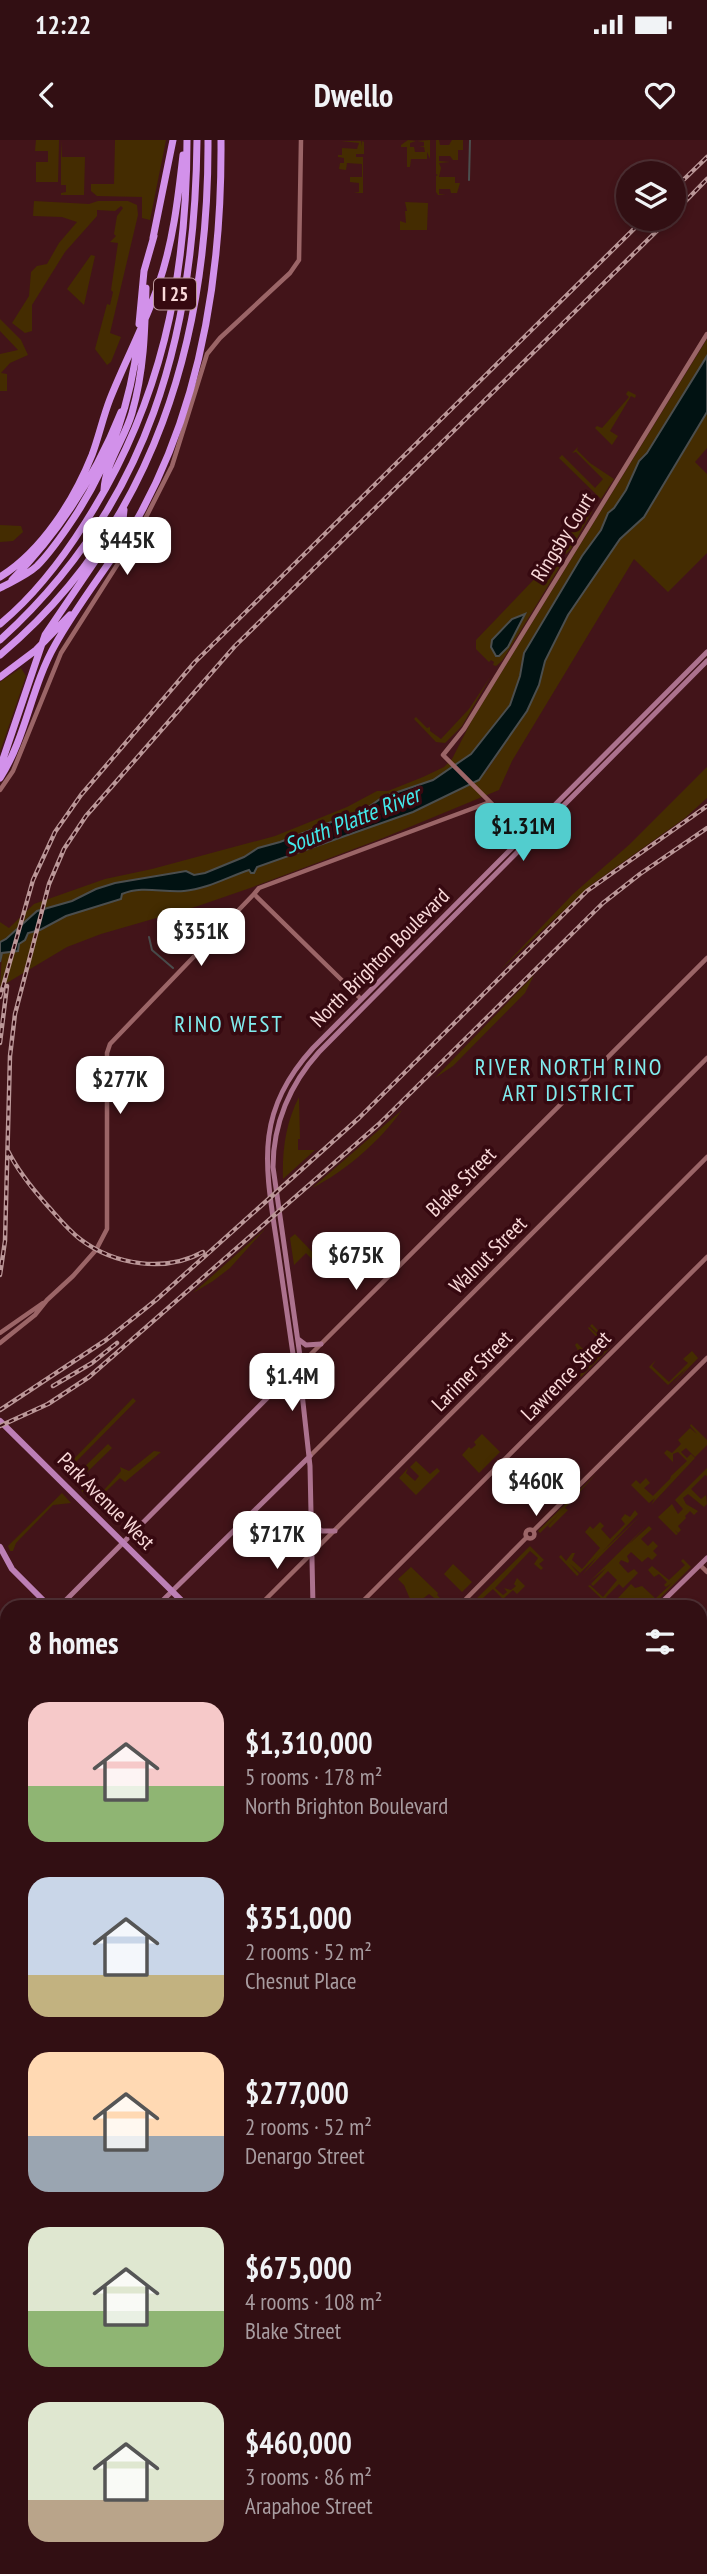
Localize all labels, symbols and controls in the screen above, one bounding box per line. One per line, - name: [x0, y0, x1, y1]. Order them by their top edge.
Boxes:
- text: 12:22: [35, 8, 91, 41]
- text: Dwello: [314, 74, 393, 116]
- icon: back: [28, 76, 66, 114]
- icon: heart: [641, 76, 679, 114]
- map controls: [616, 161, 686, 231]
- button: layers: [616, 161, 686, 231]
- road number: I 25: [154, 278, 196, 310]
- street label: Ringsby Court: [525, 487, 601, 586]
- pin: $445K: [78, 518, 176, 577]
- text: $445K: [99, 525, 155, 554]
- water label: South Platte River: [280, 778, 427, 860]
- pin: $1.31M: [466, 804, 580, 863]
- text: $1.31M: [491, 811, 555, 840]
- street label: North Brighton Boulevard: [304, 882, 455, 1033]
- pin: $351K: [152, 908, 250, 968]
- text: $351K: [173, 916, 229, 945]
- district label: RINO WEST: [174, 1009, 284, 1038]
- district label: RIVER NORTH RINO ART DISTRICT: [475, 1052, 663, 1107]
- pin: $277K: [71, 1056, 169, 1116]
- text: $277K: [92, 1064, 148, 1093]
- street label: Blake Street: [420, 1141, 501, 1222]
- street label: Walnut Street: [443, 1210, 532, 1299]
- pin: $675K: [307, 1232, 405, 1292]
- text: $675K: [328, 1240, 384, 1269]
- street label: Larimer Street: [426, 1324, 518, 1417]
- street label: Lawrence Street: [515, 1325, 617, 1426]
- pin: $1.4M: [243, 1354, 341, 1413]
- text: $1.4M: [265, 1361, 319, 1390]
- street label: Park Avenue West: [52, 1446, 161, 1555]
- pin: $460K: [487, 1458, 585, 1518]
- text: $460K: [508, 1466, 564, 1495]
- pin: $717K: [228, 1512, 326, 1571]
- text: $717K: [249, 1519, 305, 1548]
- text: 8 homes: [28, 1623, 119, 1662]
- icon: filters: [641, 1623, 679, 1661]
- text: $1,310,000: [245, 1723, 373, 1762]
- icon: home: [84, 1730, 168, 1814]
- text: 5 rooms · 178 m²: [245, 1762, 382, 1791]
- text: North Brighton Boulevard: [245, 1791, 448, 1820]
- text: $351,000: [245, 1898, 352, 1937]
- icon: home: [84, 1905, 168, 1989]
- text: 2 rooms · 52 m²: [245, 1937, 372, 1966]
- text: Chesnut Place: [245, 1966, 356, 1995]
- text: $277,000: [245, 2073, 349, 2112]
- icon: home: [84, 2080, 168, 2164]
- text: 2 rooms · 52 m²: [245, 2112, 372, 2141]
- text: Denargo Street: [245, 2141, 365, 2170]
- text: $675,000: [245, 2248, 352, 2287]
- icon: home: [84, 2255, 168, 2339]
- text: 4 rooms · 108 m²: [245, 2287, 382, 2316]
- text: Blake Street: [245, 2316, 341, 2345]
- text: $460,000: [245, 2423, 352, 2462]
- icon: home: [84, 2430, 168, 2514]
- text: 3 rooms · 86 m²: [245, 2462, 372, 2491]
- text: Arapahoe Street: [245, 2491, 373, 2520]

